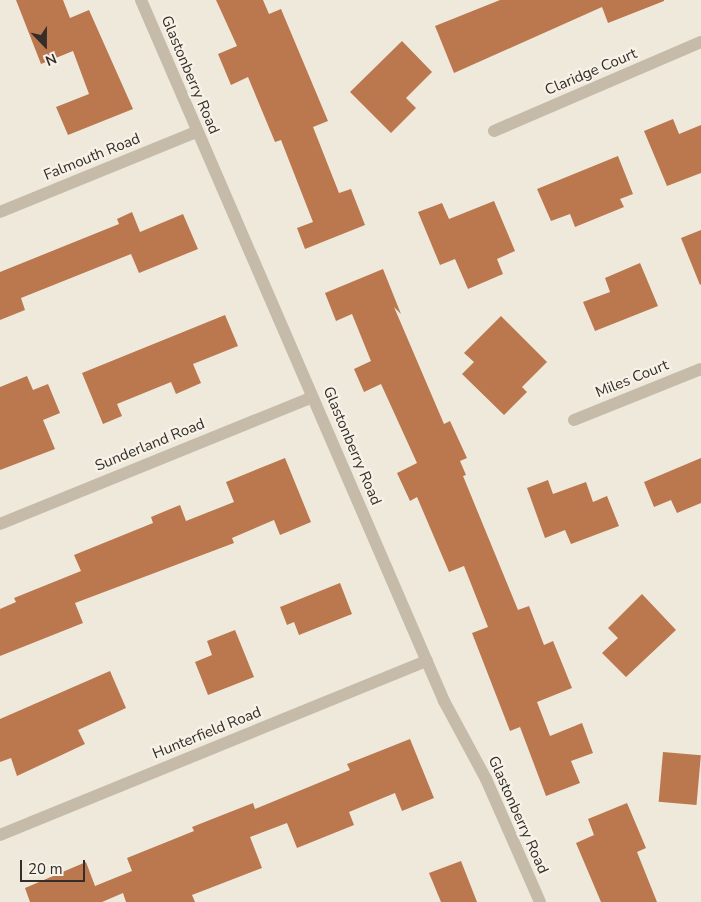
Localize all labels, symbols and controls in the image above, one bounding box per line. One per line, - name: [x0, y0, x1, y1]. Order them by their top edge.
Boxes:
- street label: Glastonberry Road: [157, 13, 223, 137]
- north arrow: [20, 20, 70, 70]
- street label: Claridge Court: [542, 45, 640, 99]
- text: N: [42, 49, 59, 70]
- street label: Falmouth Road: [41, 129, 143, 185]
- street label: Miles Court: [593, 356, 671, 402]
- street label: Glastonberry Road: [319, 384, 385, 508]
- street label: Sunderland Road: [93, 415, 207, 475]
- street label: Hunterfield Road: [150, 703, 264, 763]
- street label: Glastonberry Road: [484, 753, 552, 877]
- scale bar: [22, 850, 88, 882]
- text: 20 m: [28, 859, 63, 879]

